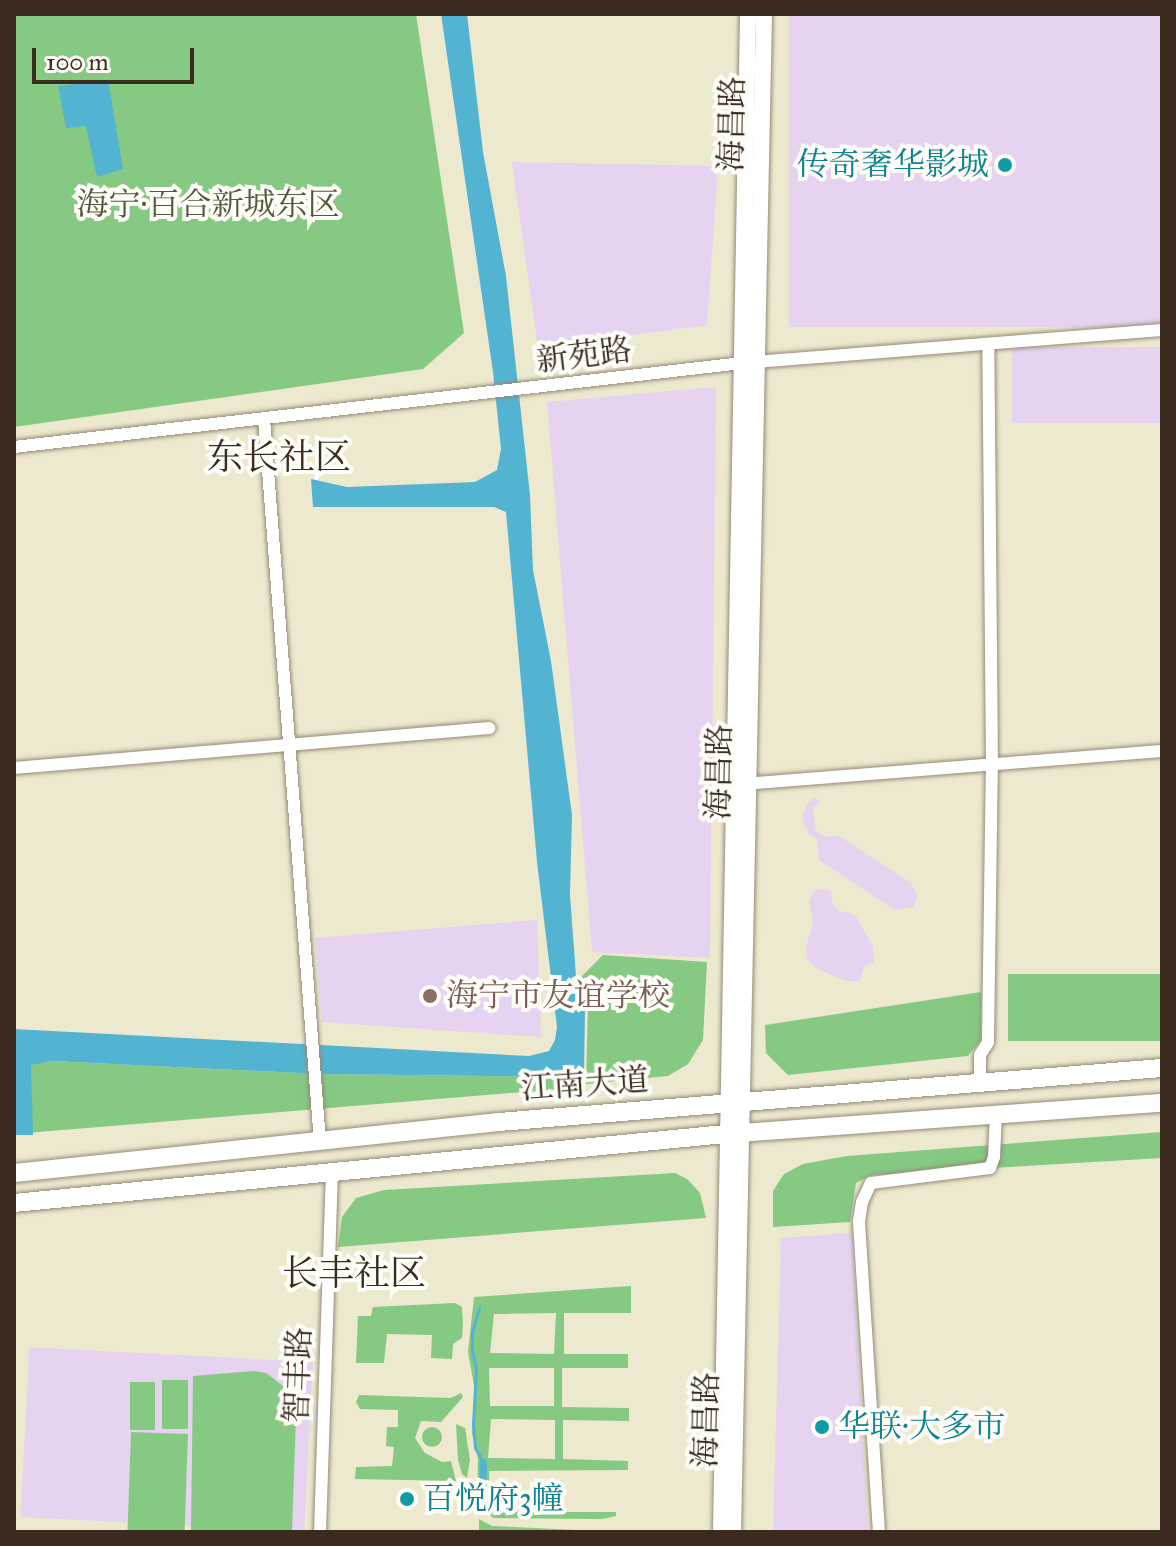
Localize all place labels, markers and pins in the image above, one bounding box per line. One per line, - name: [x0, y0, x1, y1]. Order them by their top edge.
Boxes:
- place label: 传奇奢华影城: [797, 146, 989, 184]
- marker: 传奇奢华影城: [996, 156, 1014, 174]
- place label: 海宁市友谊学校: [446, 977, 670, 1015]
- marker: 海宁市友谊学校: [421, 987, 439, 1005]
- place label: 华联·大多市: [838, 1408, 1005, 1446]
- marker: 华联·大多市: [813, 1418, 831, 1436]
- place label: 百悦府3幢: [423, 1480, 564, 1518]
- marker: 百悦府3幢: [398, 1490, 416, 1508]

